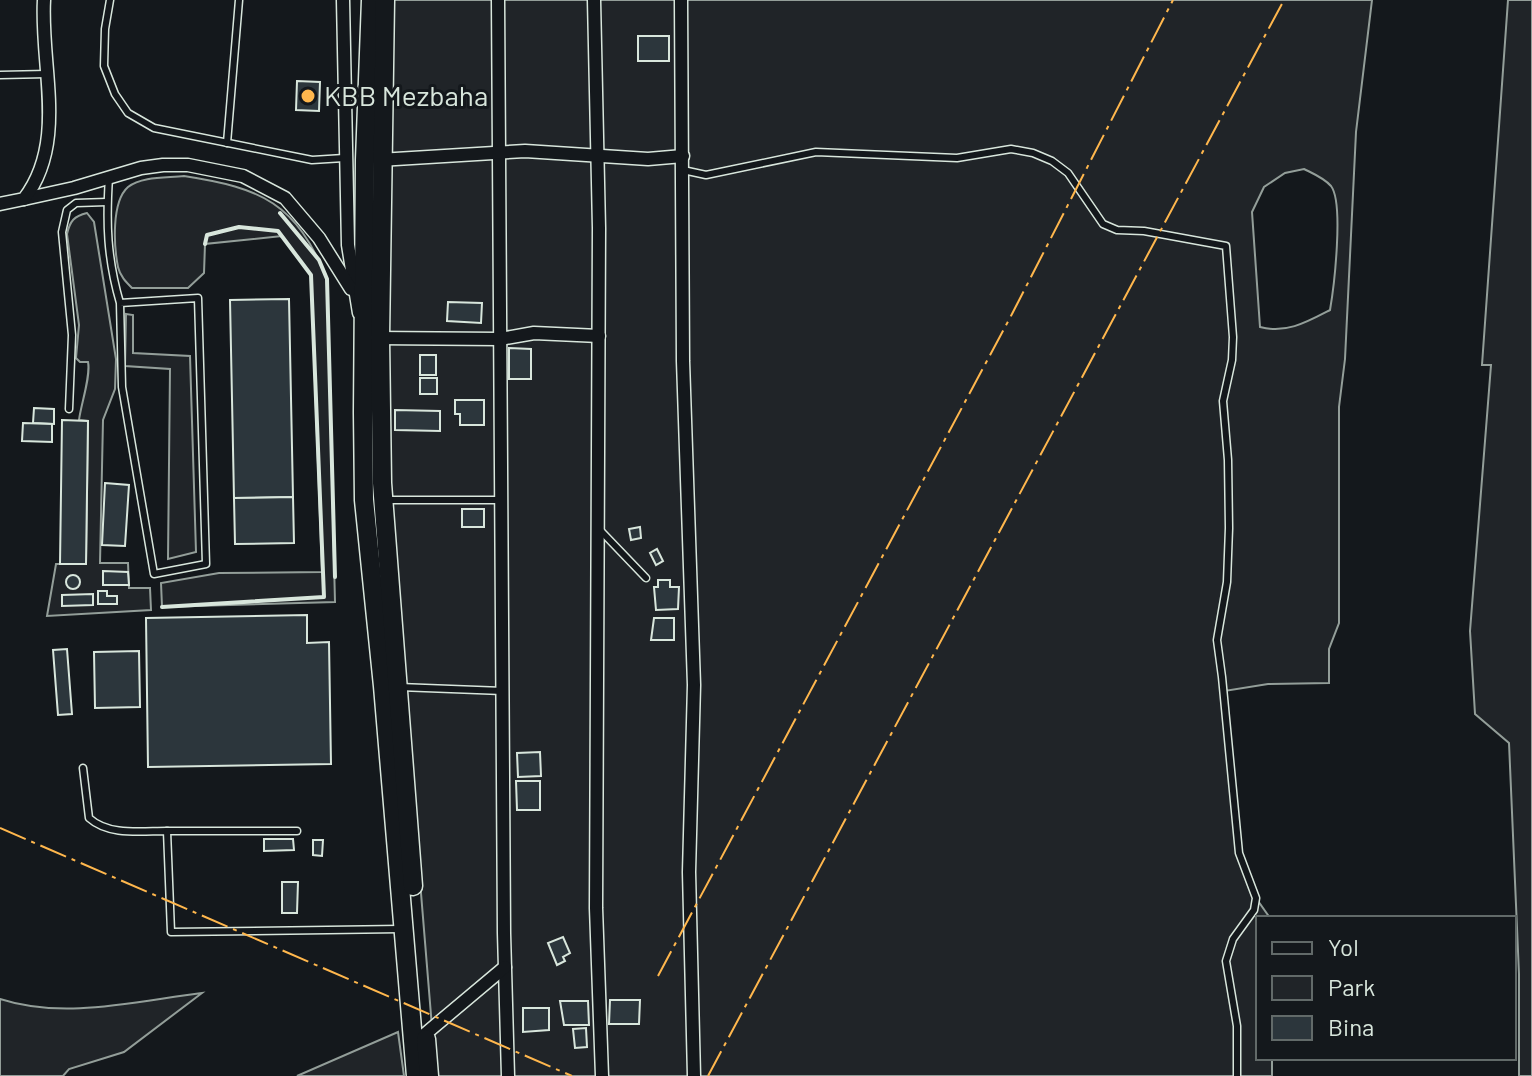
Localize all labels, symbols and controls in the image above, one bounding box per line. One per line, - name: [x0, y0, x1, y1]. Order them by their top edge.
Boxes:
- place label: KBB Mezbaha: [324, 78, 488, 112]
- marker: KBB Mezbaha: [299, 87, 317, 105]
- legend: [1256, 916, 1516, 1060]
- text: Yol: [1328, 932, 1359, 961]
- text: Park: [1328, 972, 1375, 1001]
- text: Bina: [1328, 1012, 1374, 1041]

